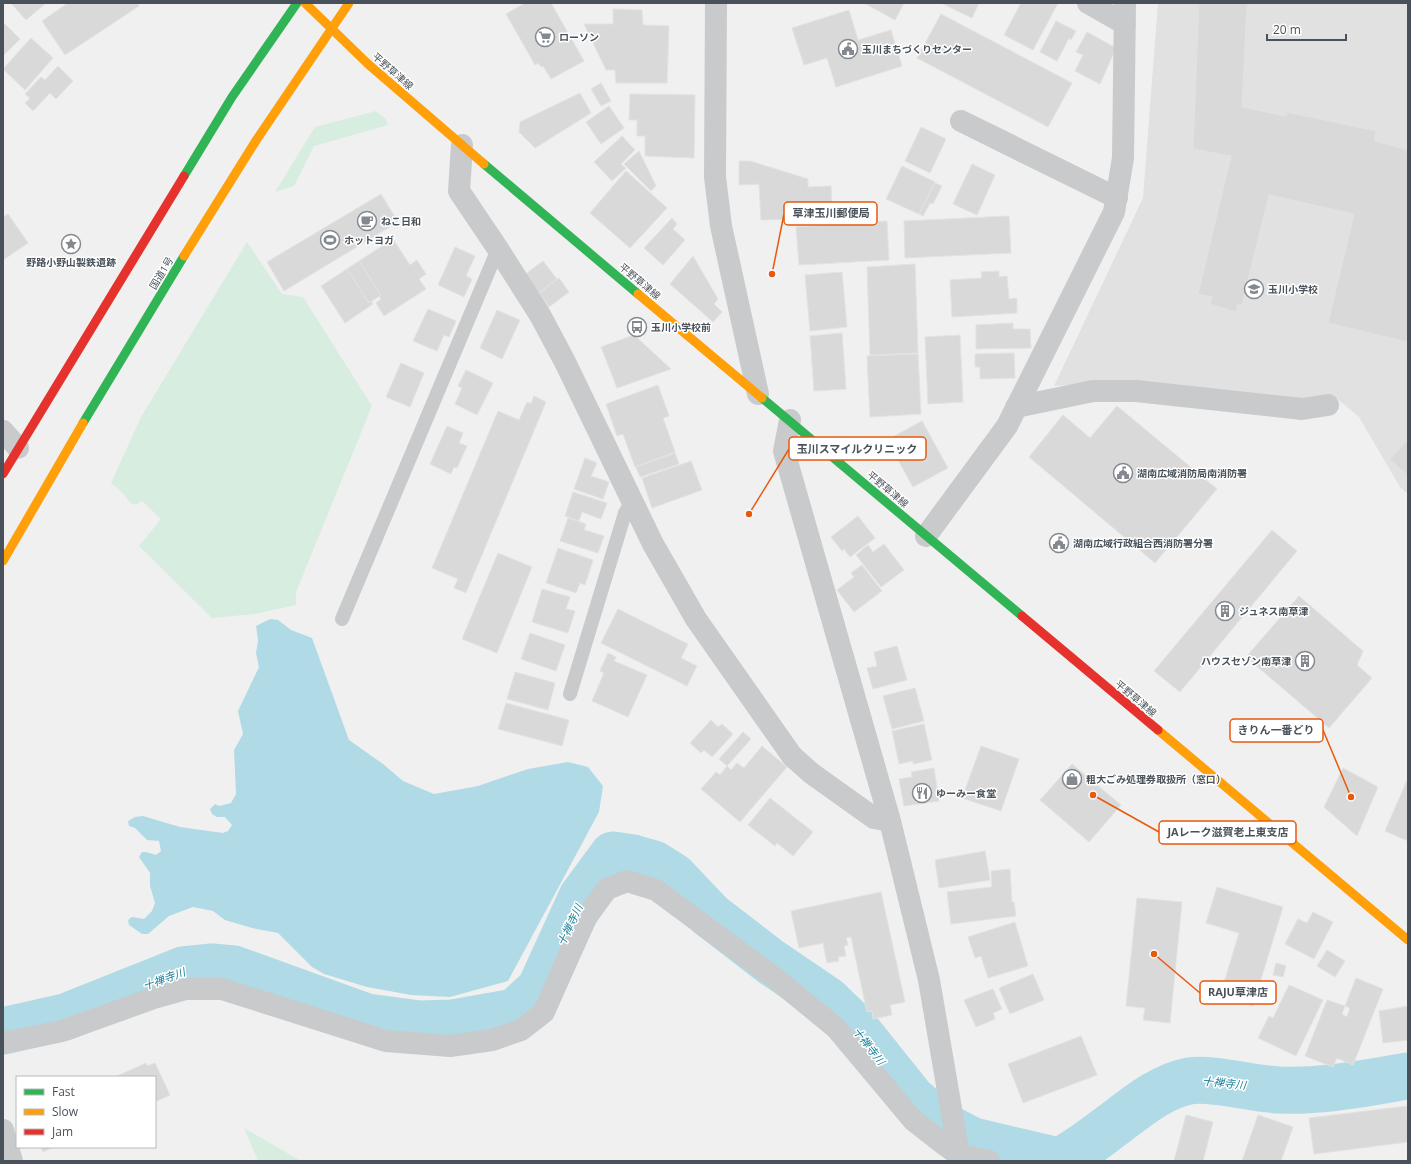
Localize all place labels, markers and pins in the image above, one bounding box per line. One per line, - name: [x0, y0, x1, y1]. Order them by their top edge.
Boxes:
- supermarket icon: ローソン: [534, 26, 556, 48]
- place label: ローソン: [559, 30, 599, 44]
- public building icon: 玉川まちづくりセンター: [837, 38, 859, 60]
- place label: 玉川まちづくりセンター: [862, 42, 972, 56]
- callout: 草津玉川郵便局: [784, 202, 877, 225]
- cafe icon: ねこ日和: [356, 210, 378, 232]
- place label: ねこ日和: [381, 214, 421, 228]
- sports icon: ホットヨガ: [319, 229, 341, 251]
- place icon: 野路小野山製鉄遺跡: [60, 233, 82, 255]
- place label: ホットヨガ: [344, 233, 394, 247]
- place label: 野路小野山製鉄遺跡: [26, 255, 116, 269]
- school or university icon: 玉川小学校: [1243, 278, 1265, 300]
- place label: 玉川小学校: [1268, 282, 1318, 296]
- bus stop icon: 玉川小学校前: [626, 316, 648, 338]
- place label: 玉川小学校前: [651, 320, 711, 334]
- callout: 玉川スマイルクリニック: [789, 437, 926, 460]
- public building icon: 湖南広域消防局南消防署: [1112, 462, 1134, 484]
- place label: 湖南広域消防局南消防署: [1137, 466, 1247, 480]
- public building icon: 湖南広域行政組合西消防署分署: [1048, 532, 1070, 554]
- place label: 湖南広域行政組合西消防署分署: [1073, 536, 1213, 550]
- building icon: ジュネス南草津: [1214, 600, 1236, 622]
- place label: ジュネス南草津: [1239, 604, 1308, 618]
- building icon: ハウスセゾン南草津: [1294, 650, 1316, 672]
- place label: ハウスセゾン南草津: [1201, 654, 1291, 668]
- callout: きりん一番どり: [1230, 719, 1323, 742]
- shop icon: 粗大ごみ処理券取扱所（窓口）: [1061, 768, 1083, 790]
- place label: 粗大ごみ処理券取扱所（窓口）: [1086, 772, 1226, 786]
- restaurant icon: ゆーみー食堂: [911, 782, 933, 804]
- place label: ゆーみー食堂: [936, 786, 996, 800]
- callout: JAレーク滋賀老上東支店: [1159, 821, 1296, 844]
- callout: RAJU草津店: [1200, 981, 1276, 1004]

